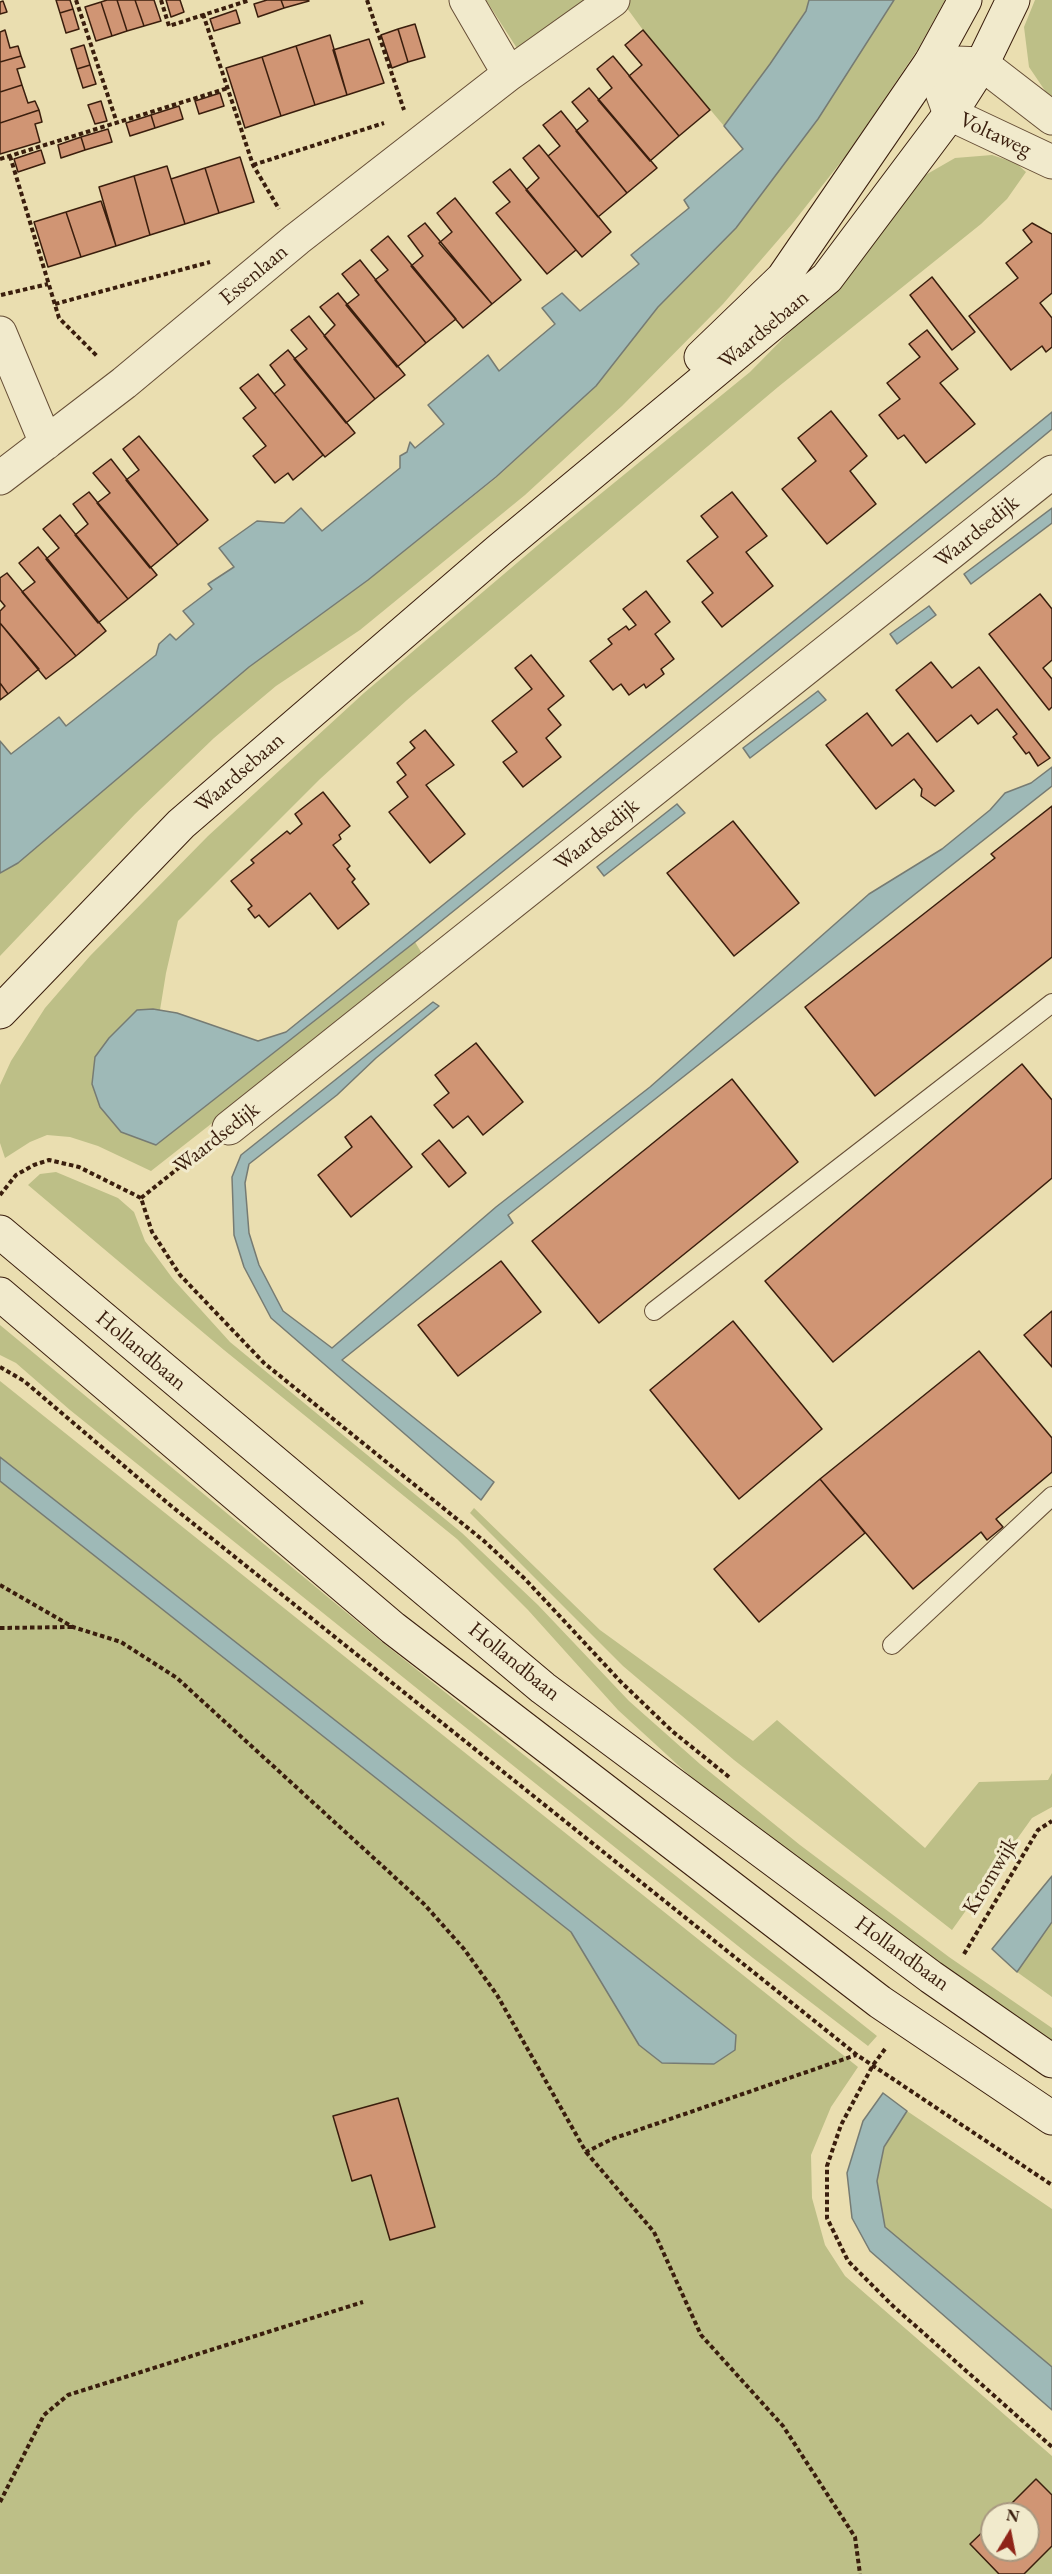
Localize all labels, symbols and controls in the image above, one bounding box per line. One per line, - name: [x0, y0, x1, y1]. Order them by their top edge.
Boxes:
- street label: Voltaweg: [955, 107, 1035, 163]
- street label: Essenlaan: [214, 239, 294, 311]
- street label: Waardsebaan: [713, 285, 815, 375]
- street label: Waardsedijk: [929, 490, 1025, 574]
- street label: Waardsebaan: [190, 727, 290, 819]
- street label: Waardsedijk: [549, 793, 645, 877]
- street label: Waardsedijk: [169, 1096, 265, 1180]
- street label: Hollandbaan: [90, 1305, 192, 1397]
- street label: Hollandbaan: [463, 1617, 565, 1707]
- street label: Kromwijk: [958, 1833, 1024, 1919]
- street label: Hollandbaan: [850, 1911, 954, 1997]
- north arrow: [980, 2502, 1040, 2562]
- text: N: [1005, 2504, 1021, 2527]

